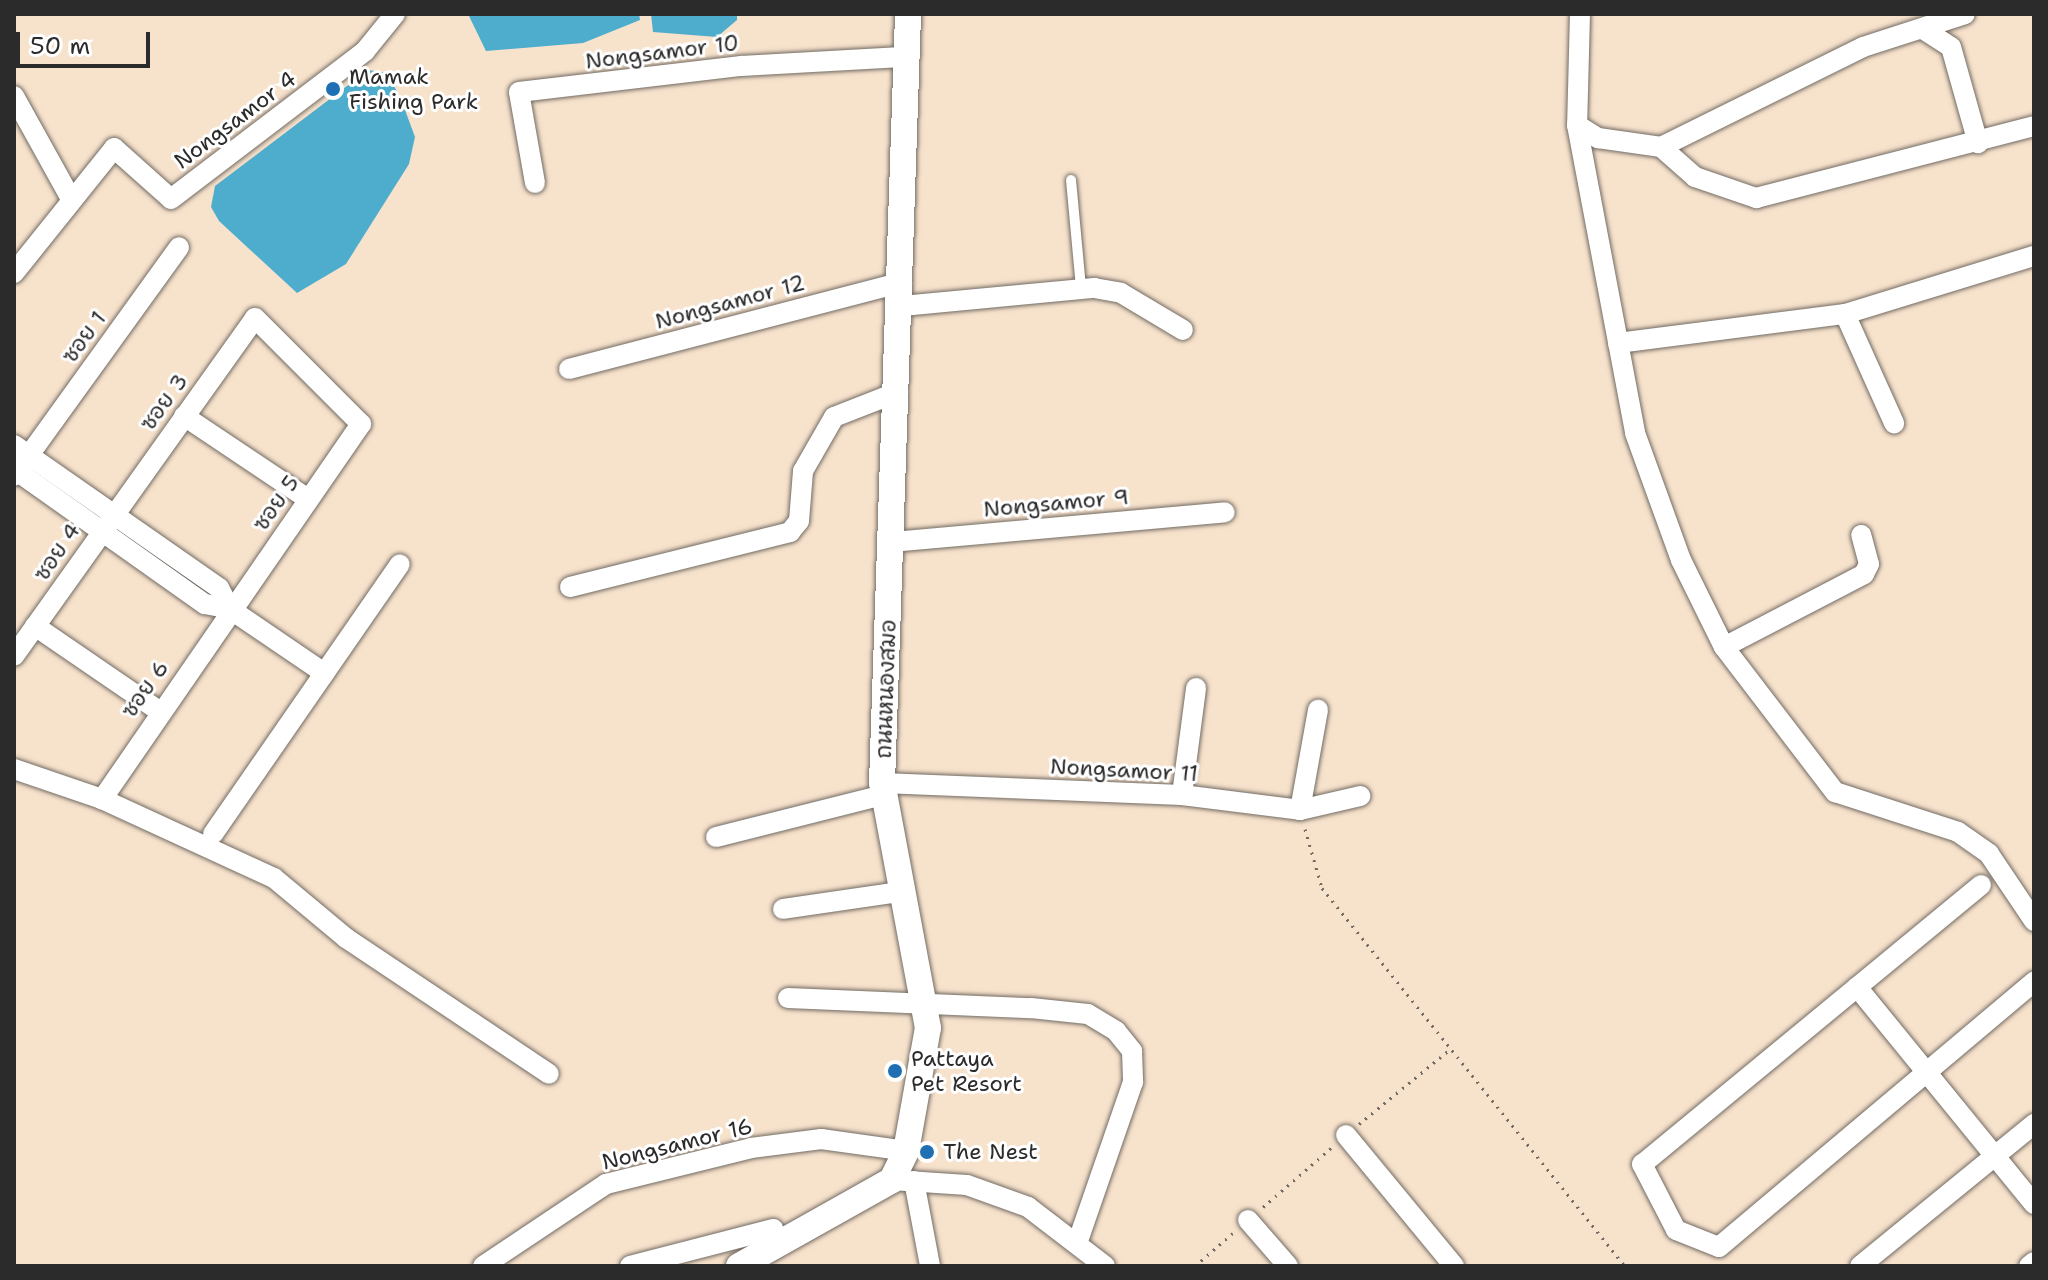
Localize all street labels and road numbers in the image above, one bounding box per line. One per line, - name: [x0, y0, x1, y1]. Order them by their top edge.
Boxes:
- street label: Nongsamor 10: [584, 29, 740, 75]
- street label: Nongsamor 4: [169, 66, 301, 174]
- street label: Nongsamor 12: [652, 269, 808, 335]
- street label: ซอย 1: [56, 306, 112, 368]
- street label: ซอย 3: [135, 368, 193, 436]
- street label: ซอย 5: [247, 470, 305, 536]
- street label: Nongsamor 9: [982, 483, 1130, 523]
- street label: ซอย 4: [28, 518, 86, 586]
- street label: ถนนหนองสมอ: [870, 619, 902, 759]
- street label: ซอย 6: [116, 655, 174, 723]
- street label: Nongsamor 11: [1049, 753, 1199, 787]
- street label: Nongsamor 16: [599, 1113, 755, 1175]

